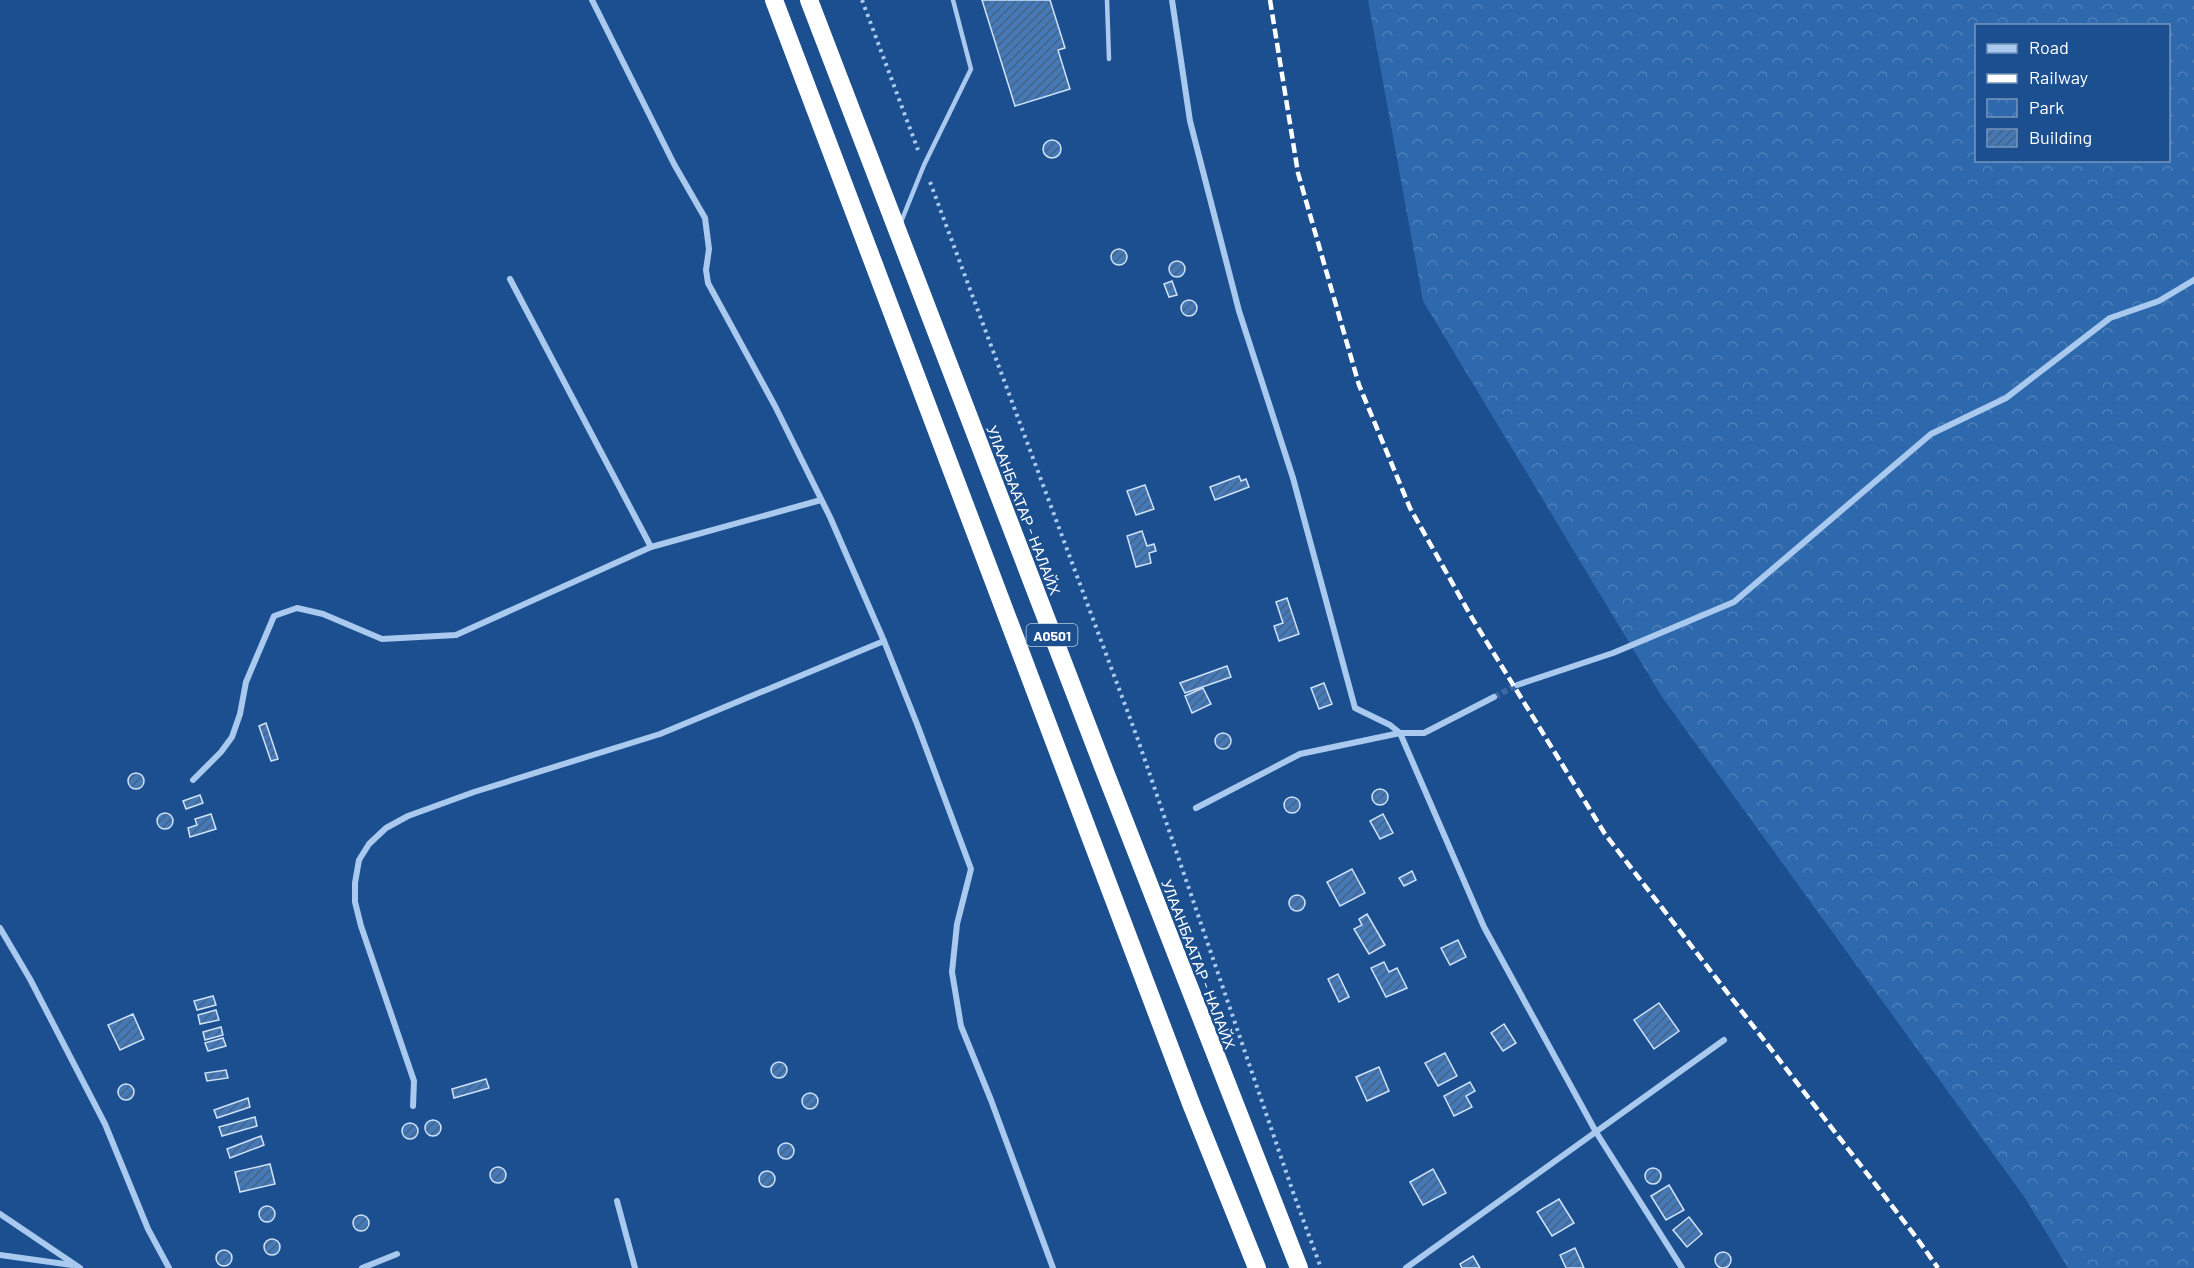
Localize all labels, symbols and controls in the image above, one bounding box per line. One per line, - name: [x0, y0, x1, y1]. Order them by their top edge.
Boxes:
- legend: [1975, 24, 2170, 162]
- text: Road: [2029, 36, 2069, 58]
- text: Railway: [2029, 66, 2088, 88]
- text: Park: [2029, 96, 2064, 118]
- text: Building: [2029, 126, 2092, 148]
- street label: УЛААНБААТАР - НАЛАЙХ: [983, 423, 1065, 597]
- road number: A0501: [1026, 624, 1078, 646]
- street label: УЛААНБААТАР - НАЛАЙХ: [1158, 877, 1240, 1051]

